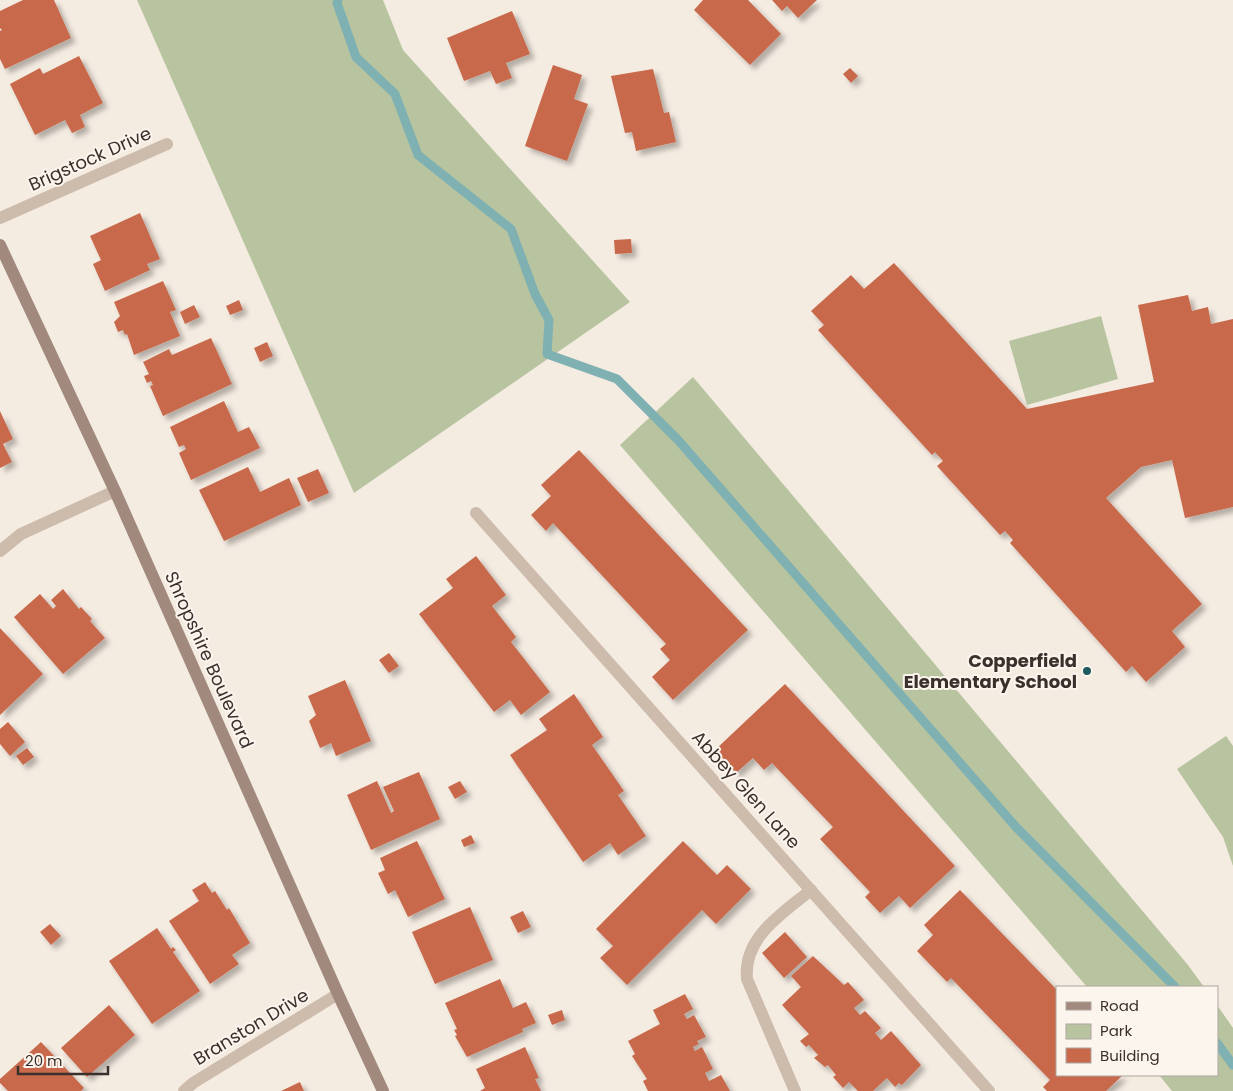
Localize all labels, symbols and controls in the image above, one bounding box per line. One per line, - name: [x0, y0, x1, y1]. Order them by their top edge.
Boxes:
- street label: Brigstock Drive: [24, 120, 155, 197]
- street label: Shropshire Boulevard: [159, 567, 260, 752]
- place label: Copperfield Elementary School: [904, 648, 1077, 694]
- marker: Copperfield Elementary School: [1081, 665, 1093, 677]
- street label: Abbey Glen Lane: [687, 725, 806, 854]
- street label: Branston Drive: [188, 982, 313, 1071]
- legend: [1056, 986, 1218, 1076]
- text: Road: [1100, 995, 1139, 1016]
- text: Park: [1100, 1020, 1132, 1041]
- scale bar: [18, 1044, 108, 1076]
- text: Building: [1100, 1045, 1160, 1066]
- text: 20 m: [25, 1050, 63, 1071]

